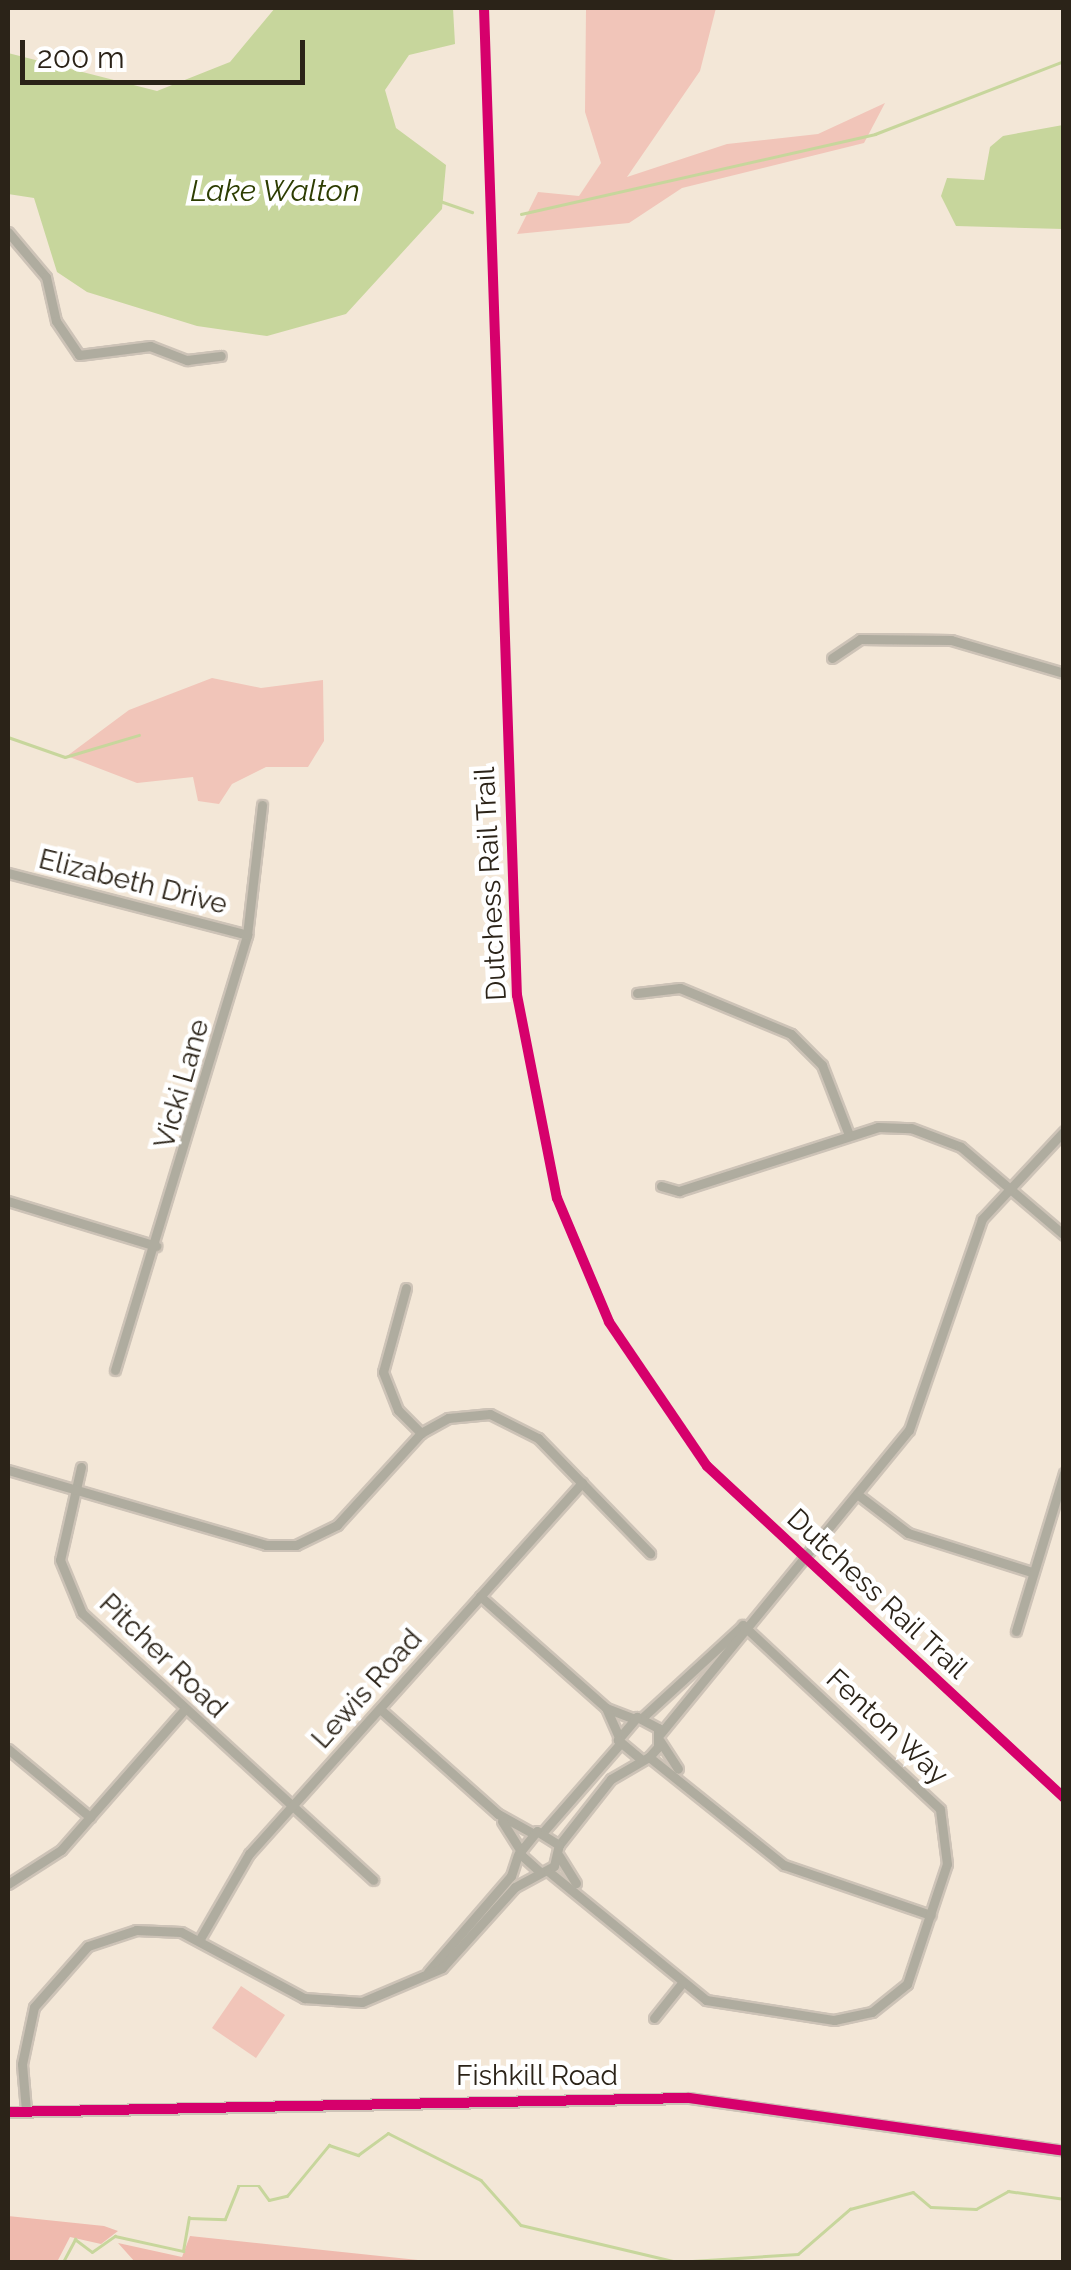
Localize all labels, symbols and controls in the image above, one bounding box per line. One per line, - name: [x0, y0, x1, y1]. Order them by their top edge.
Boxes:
- scale bar: [25, 20, 310, 82]
- text: 200 m: [37, 40, 125, 75]
- water label: Lake Walton: [190, 173, 360, 209]
- street label: Dutchess Rail Trail: [468, 765, 514, 1003]
- street label: Elizabeth Drive: [35, 842, 231, 922]
- street label: Vicki Lane: [148, 1015, 216, 1153]
- street label: Dutchess Rail Trail: [779, 1501, 975, 1687]
- street label: Pitcher Road: [92, 1587, 234, 1725]
- street label: Lewis Road: [305, 1622, 429, 1756]
- street label: Fenton Way: [819, 1662, 955, 1792]
- street label: Fishkill Road: [456, 2059, 618, 2093]

